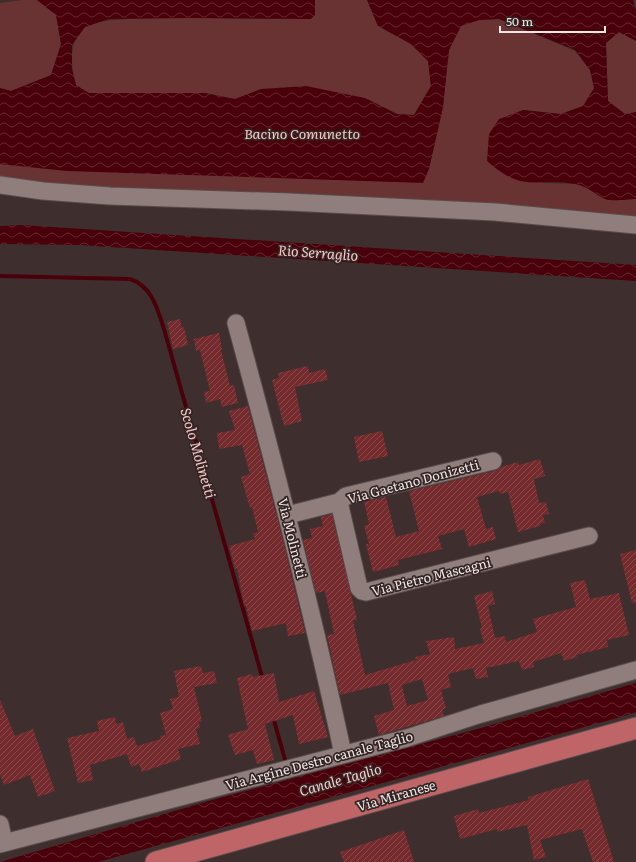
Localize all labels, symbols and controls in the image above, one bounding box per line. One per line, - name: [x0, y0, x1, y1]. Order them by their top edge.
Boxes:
- scale bar: [500, 8, 605, 34]
- text: 50 m: [506, 12, 533, 30]
- water label: Bacino Comunetto: [244, 123, 360, 143]
- water label: Rio Serraglio: [277, 239, 359, 265]
- water label: Scolo Molinetti: [177, 405, 222, 501]
- street label: Via Gaetano Donizetti: [345, 454, 481, 508]
- street label: Via Molinetti: [274, 496, 312, 581]
- street label: Via Pietro Mascagni: [369, 552, 493, 600]
- street label: Via Argine Destro canale Taglio: [223, 726, 415, 794]
- water label: Canale Taglio: [297, 758, 383, 800]
- street label: Via Miranese: [354, 775, 438, 815]

